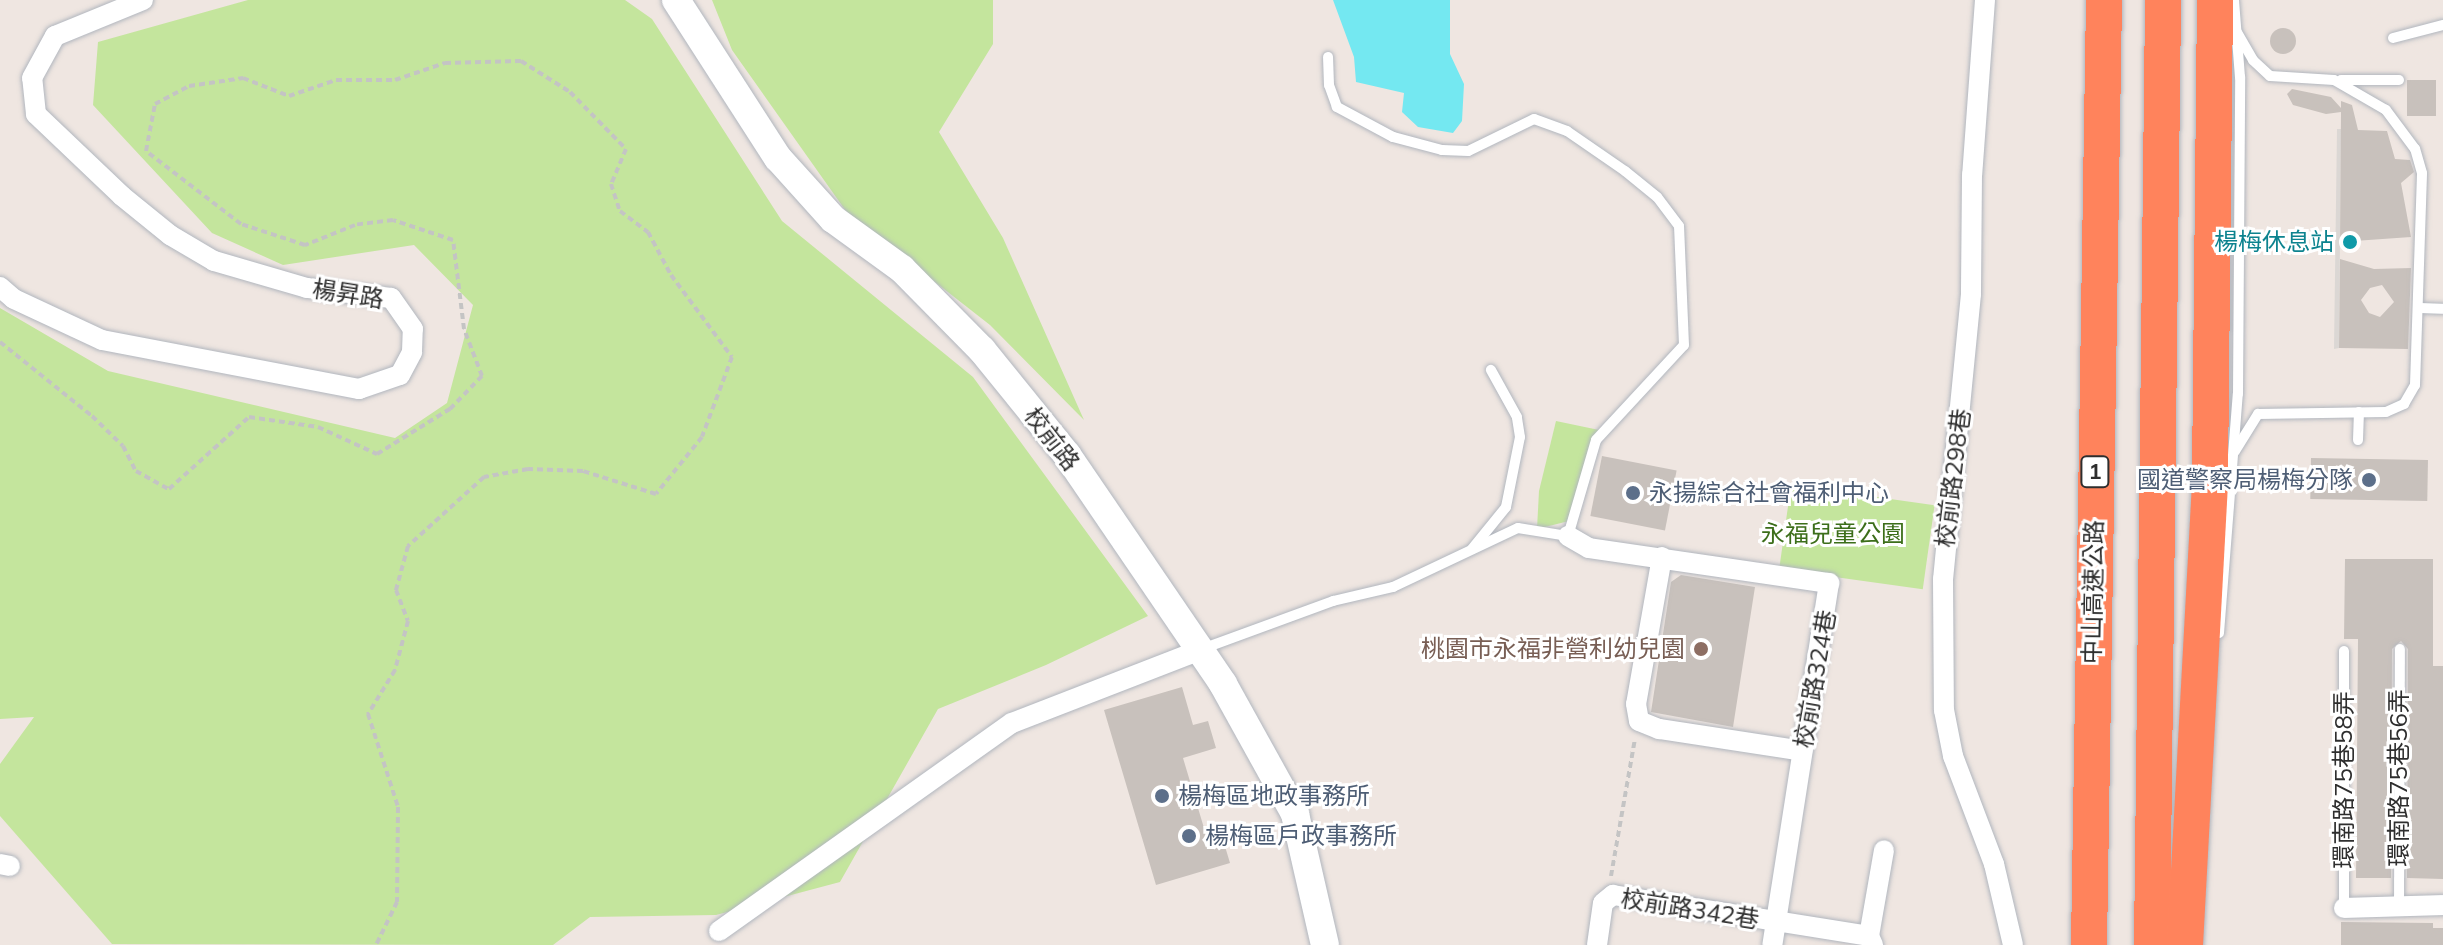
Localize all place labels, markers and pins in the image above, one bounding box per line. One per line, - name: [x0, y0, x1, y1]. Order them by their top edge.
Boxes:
- place label: 楊梅休息站: [2214, 228, 2334, 256]
- marker: 楊梅休息站: [2341, 233, 2359, 251]
- place label: 國道警察局楊梅分隊: [2137, 466, 2353, 494]
- marker: 國道警察局楊梅分隊: [2360, 471, 2378, 489]
- place label: 永揚綜合社會福利中心: [1649, 479, 1889, 507]
- marker: 永揚綜合社會福利中心: [1624, 484, 1642, 502]
- place label: 桃園市永福非營利幼兒園: [1421, 635, 1685, 663]
- marker: 桃園市永福非營利幼兒園: [1692, 640, 1710, 658]
- place label: 楊梅區地政事務所: [1178, 782, 1370, 810]
- marker: 楊梅區地政事務所: [1153, 787, 1171, 805]
- place label: 楊梅區戶政事務所: [1205, 822, 1397, 850]
- marker: 楊梅區戶政事務所: [1180, 827, 1198, 845]

